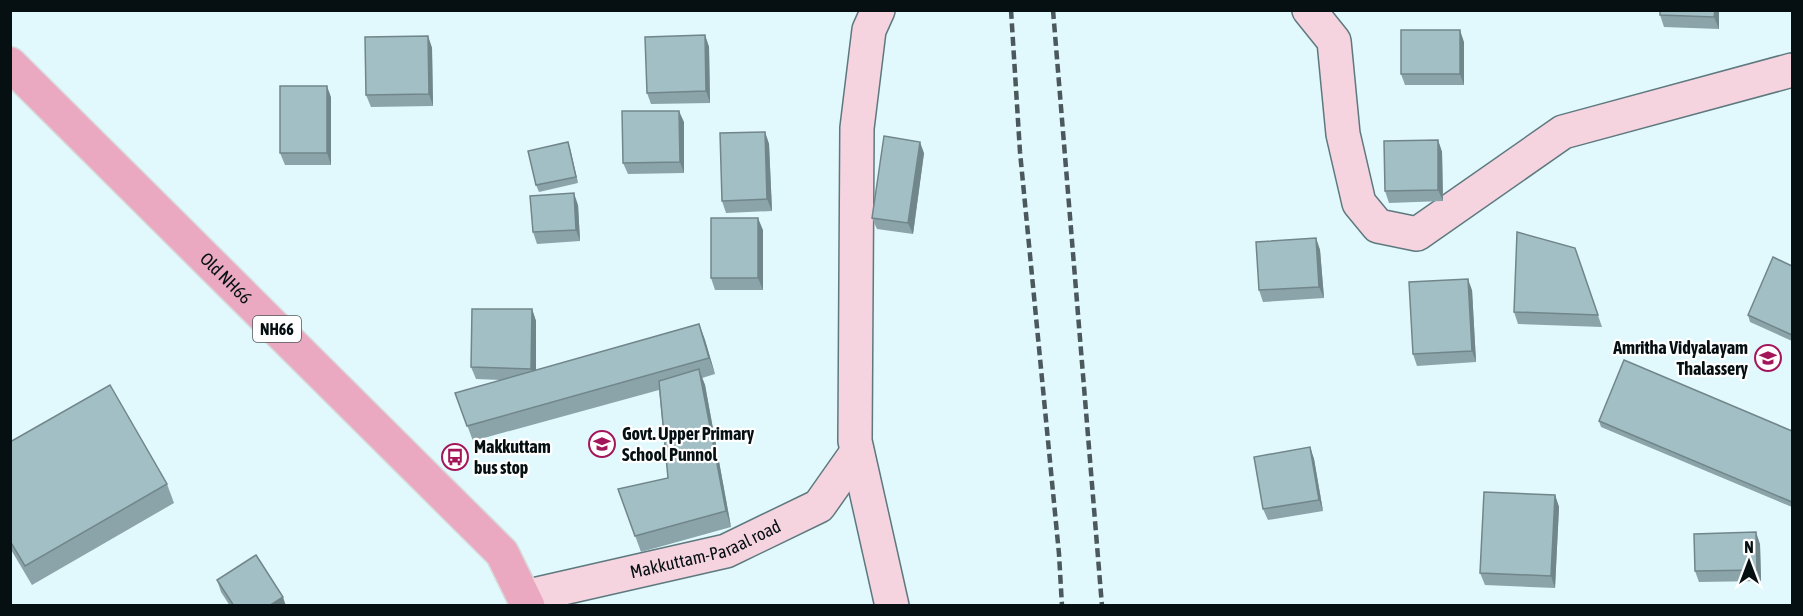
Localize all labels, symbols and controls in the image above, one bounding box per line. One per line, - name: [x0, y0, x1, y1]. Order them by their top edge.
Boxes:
- street label: Old NH66: [196, 248, 256, 308]
- road number: NH66: [253, 316, 301, 342]
- place label: Amritha Vidyalayam Thalassery: [1612, 337, 1749, 379]
- school or university icon: Amritha Vidyalayam Thalassery: [1753, 343, 1783, 373]
- place label: Govt. Upper Primary School Punnol: [622, 423, 755, 465]
- school or university icon: Govt. Upper Primary School Punnol: [587, 429, 617, 459]
- place label: Makkuttam bus stop: [474, 436, 551, 478]
- bus stop icon: Makkuttam bus stop: [440, 442, 470, 472]
- street label: Makkuttam-Paraal road: [628, 515, 784, 583]
- north arrow: [1719, 532, 1779, 592]
- text: N: [1744, 538, 1754, 556]

